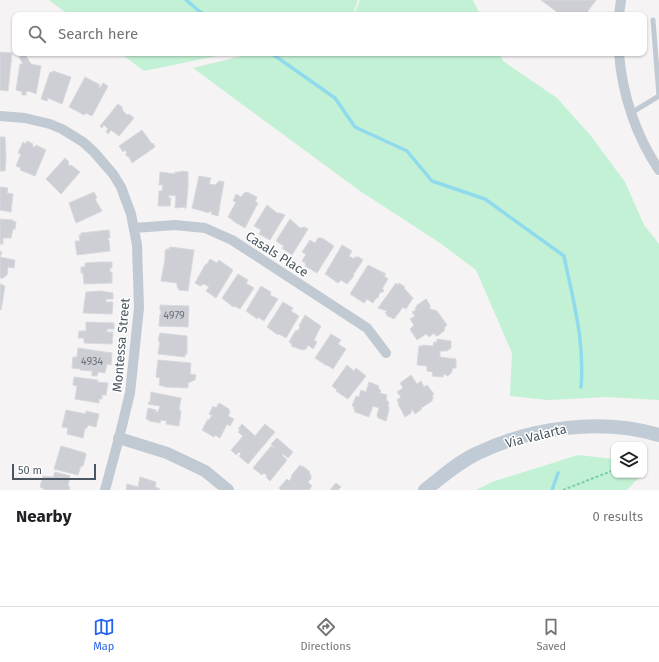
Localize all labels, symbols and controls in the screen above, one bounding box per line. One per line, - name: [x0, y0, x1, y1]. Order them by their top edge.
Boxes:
- search box: [12, 12, 647, 56]
- icon: search: [26, 23, 48, 45]
- text: Search here: [58, 25, 138, 43]
- street label: Casals Place: [243, 228, 311, 280]
- street label: Montessa Street: [109, 297, 133, 393]
- house number: 4979: [163, 309, 185, 322]
- house number: 4934: [81, 355, 103, 368]
- street label: Via Valarta: [504, 421, 568, 451]
- map controls: [611, 442, 647, 478]
- button: layers: [611, 442, 647, 478]
- scale bar: [12, 462, 96, 481]
- text: 50 m: [18, 464, 42, 477]
- text: Nearby: [16, 506, 71, 527]
- text: 0 results: [592, 509, 643, 524]
- tab: Map: [93, 616, 115, 653]
- tab: Directions: [300, 616, 351, 653]
- tab: Saved: [536, 616, 566, 653]

